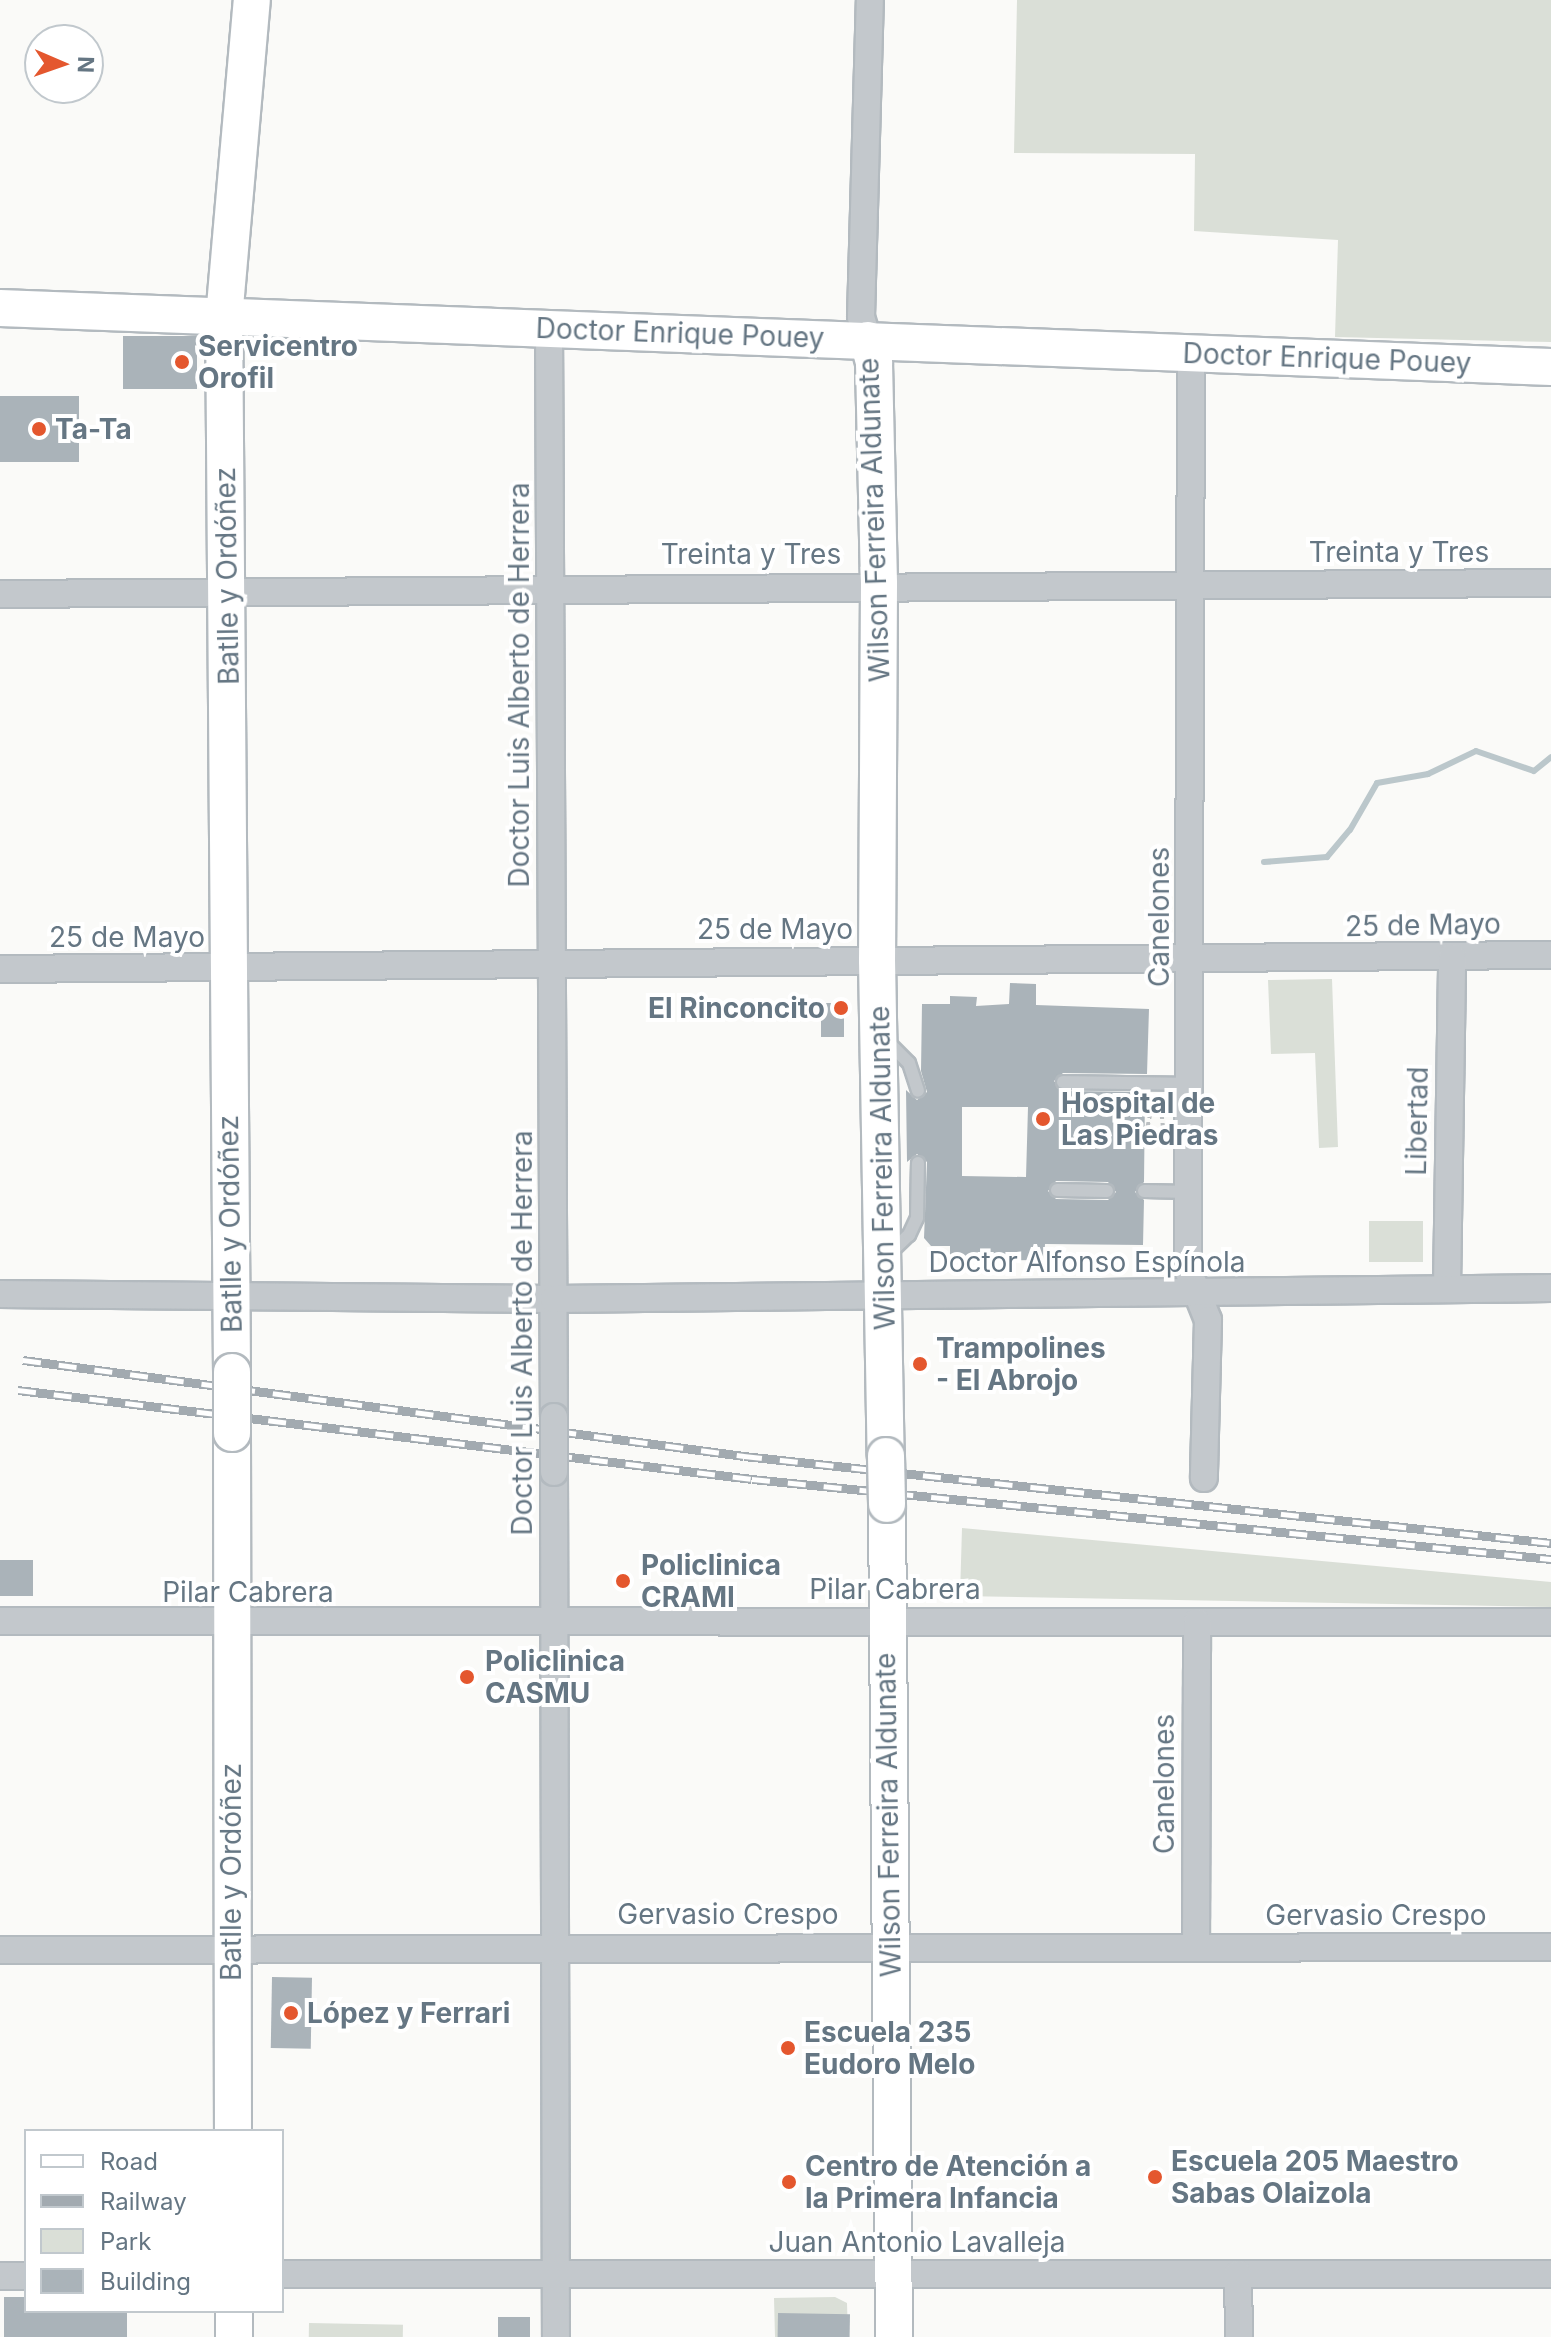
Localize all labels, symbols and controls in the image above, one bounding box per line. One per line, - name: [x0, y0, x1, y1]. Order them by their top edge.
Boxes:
- north arrow: [24, 24, 104, 104]
- text: N: [73, 56, 99, 74]
- street label: Doctor Enrique Pouey: [535, 311, 825, 355]
- place label: Servicentro Orofil: [198, 329, 358, 395]
- street label: Doctor Enrique Pouey: [1182, 336, 1472, 380]
- marker: Servicentro Orofil: [173, 353, 191, 371]
- street label: Wilson Ferreira Aldunate: [852, 357, 896, 683]
- place label: Ta-Ta: [55, 412, 132, 446]
- marker: Ta-Ta: [30, 420, 48, 438]
- street label: Batlle y Ordóñez: [208, 467, 246, 685]
- street label: Doctor Luis Alberto de Herrera: [502, 482, 536, 888]
- street label: Treinta y Tres: [1309, 535, 1489, 569]
- street label: Treinta y Tres: [661, 537, 841, 571]
- street label: Canelones: [1142, 847, 1176, 987]
- street label: 25 de Mayo: [1345, 907, 1501, 943]
- street label: 25 de Mayo: [697, 912, 853, 946]
- street label: 25 de Mayo: [49, 920, 205, 954]
- place label: El Rinconcito: [648, 991, 825, 1025]
- marker: El Rinconcito: [832, 999, 850, 1017]
- street label: Wilson Ferreira Aldunate: [862, 1006, 902, 1330]
- street label: Libertad: [1399, 1066, 1435, 1176]
- place label: Hospital de Las Piedras: [1061, 1086, 1218, 1152]
- marker: Hospital de Las Piedras: [1032, 1108, 1054, 1130]
- street label: Batlle y Ordóñez: [211, 1115, 249, 1333]
- street label: Doctor Luis Alberto de Herrera: [505, 1130, 539, 1536]
- street label: Doctor Alfonso Espínola: [929, 1245, 1245, 1279]
- place label: Trampolines - El Abrojo: [936, 1331, 1106, 1397]
- marker: Trampolines - El Abrojo: [911, 1355, 929, 1373]
- place label: Policlinica CRAMI: [641, 1548, 781, 1614]
- marker: Policlinica CRAMI: [612, 1570, 634, 1592]
- street label: Pilar Cabrera: [809, 1572, 981, 1606]
- street label: Pilar Cabrera: [162, 1575, 334, 1609]
- place label: Policlinica CASMU: [485, 1644, 625, 1710]
- street label: Wilson Ferreira Aldunate: [868, 1653, 908, 1977]
- marker: Policlinica CASMU: [456, 1666, 478, 1688]
- street label: Canelones: [1147, 1714, 1181, 1854]
- street label: Batlle y Ordóñez: [214, 1763, 248, 1981]
- street label: Gervasio Crespo: [617, 1897, 839, 1931]
- street label: Gervasio Crespo: [1265, 1898, 1487, 1932]
- place label: López y Ferrari: [307, 1996, 510, 2030]
- marker: López y Ferrari: [282, 2004, 300, 2022]
- place label: Escuela 235 Eudoro Melo: [804, 2015, 975, 2081]
- marker: Escuela 235 Eudoro Melo: [779, 2039, 797, 2057]
- legend: [24, 2129, 284, 2313]
- place label: Escuela 205 Maestro Sabas Olaizola: [1171, 2144, 1459, 2210]
- text: Road: [100, 2147, 158, 2176]
- place label: Centro de Atención a la Primera Infancia: [805, 2149, 1091, 2215]
- marker: Escuela 205 Maestro Sabas Olaizola: [1146, 2168, 1164, 2186]
- marker: Centro de Atención a la Primera Infancia: [780, 2173, 798, 2191]
- text: Railway: [100, 2187, 187, 2216]
- street label: Juan Antonio Lavalleja: [768, 2225, 1066, 2259]
- text: Park: [100, 2227, 151, 2256]
- text: Building: [100, 2267, 191, 2296]

